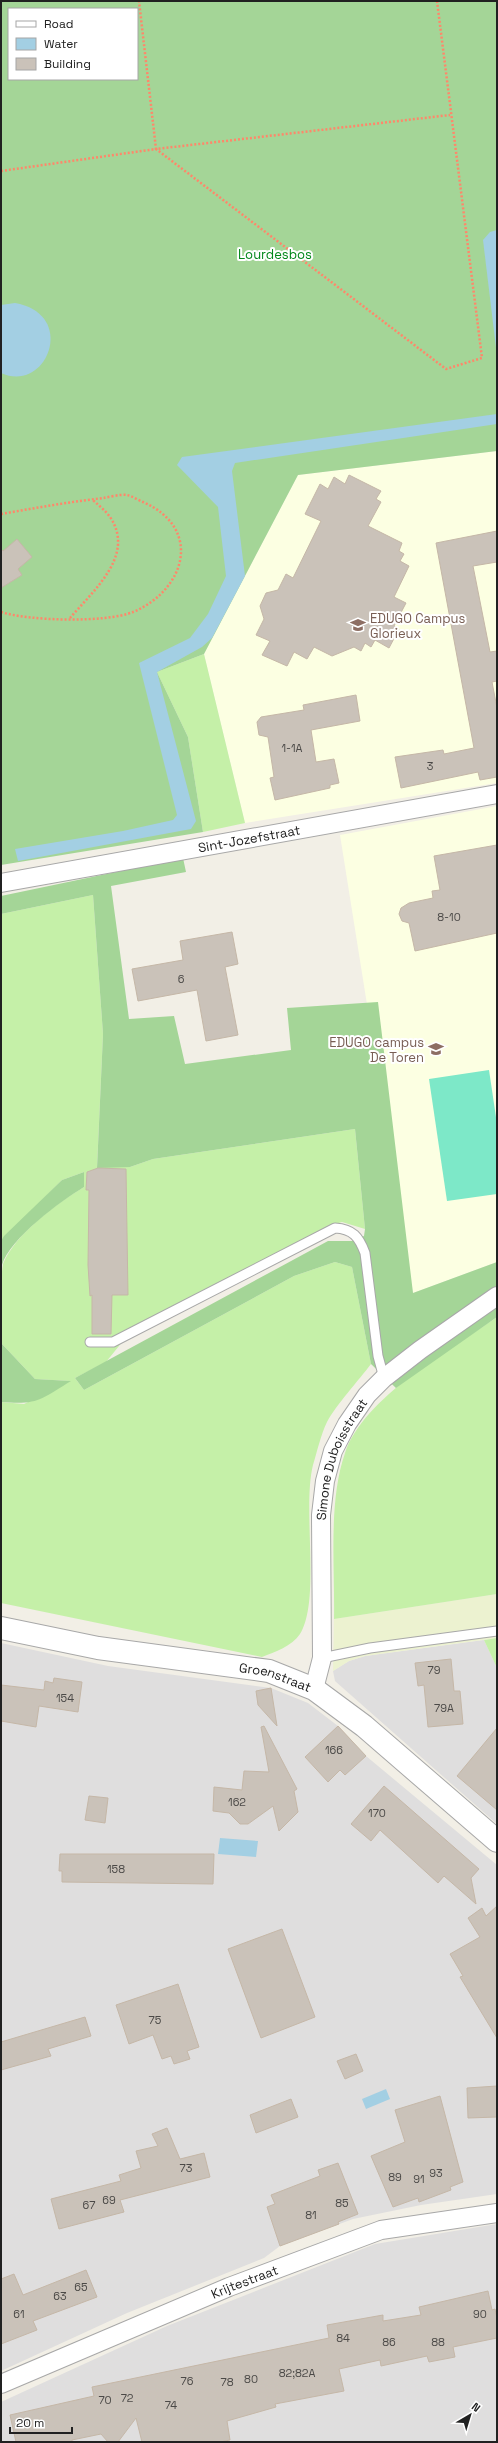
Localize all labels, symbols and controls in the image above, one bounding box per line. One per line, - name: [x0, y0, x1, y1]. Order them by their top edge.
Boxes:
- legend: [8, 8, 138, 80]
- text: Road: [44, 16, 73, 32]
- text: Water: [44, 36, 78, 52]
- text: Building: [44, 56, 91, 72]
- park label: Lourdesbos: [238, 246, 312, 263]
- place label: EDUGO Campus Glorieux: [370, 610, 466, 642]
- school or university icon: EDUGO Campus Glorieux: [349, 616, 367, 634]
- house number: 1-1A: [281, 741, 303, 755]
- house number: 3: [427, 759, 434, 773]
- street label: Sint-Jozefstraat: [197, 821, 302, 856]
- house number: 8-10: [437, 910, 461, 924]
- house number: 6: [178, 972, 185, 986]
- place label: EDUGO campus De Toren: [329, 1034, 424, 1066]
- school or university icon: EDUGO campus De Toren: [427, 1040, 445, 1058]
- street label: Simone Duboisstraat: [313, 1395, 371, 1520]
- street label: Groenstraat: [238, 1659, 314, 1696]
- house number: 79: [428, 1663, 441, 1677]
- house number: 154: [56, 1691, 74, 1705]
- house number: 79A: [434, 1701, 454, 1715]
- house number: 166: [325, 1743, 343, 1757]
- house number: 162: [228, 1795, 246, 1809]
- house number: 170: [368, 1806, 386, 1820]
- house number: 158: [107, 1862, 125, 1876]
- house number: 75: [149, 2013, 162, 2027]
- house number: 73: [180, 2161, 193, 2175]
- house number: 93: [429, 2166, 443, 2180]
- house number: 89: [388, 2170, 402, 2184]
- house number: 91: [413, 2172, 425, 2186]
- house number: 69: [102, 2193, 116, 2207]
- house number: 85: [335, 2196, 349, 2210]
- house number: 67: [83, 2198, 95, 2212]
- house number: 81: [305, 2208, 317, 2222]
- street label: Krijtestraat: [208, 2261, 280, 2303]
- house number: 65: [74, 2280, 88, 2294]
- house number: 63: [53, 2289, 67, 2303]
- house number: 61: [13, 2307, 25, 2321]
- house number: 90: [473, 2307, 487, 2321]
- house number: 84: [336, 2331, 350, 2345]
- house number: 86: [382, 2335, 396, 2349]
- house number: 88: [431, 2335, 445, 2349]
- house number: 82;82A: [279, 2366, 315, 2380]
- house number: 80: [244, 2372, 258, 2386]
- house number: 76: [181, 2374, 194, 2388]
- house number: 78: [220, 2375, 234, 2389]
- house number: 72: [121, 2391, 134, 2405]
- house number: 70: [98, 2393, 112, 2407]
- north arrow: [450, 2395, 490, 2435]
- house number: 74: [165, 2398, 177, 2412]
- text: N: [469, 2399, 483, 2415]
- scale bar: [10, 2409, 72, 2435]
- text: 20 m: [16, 2415, 44, 2431]

